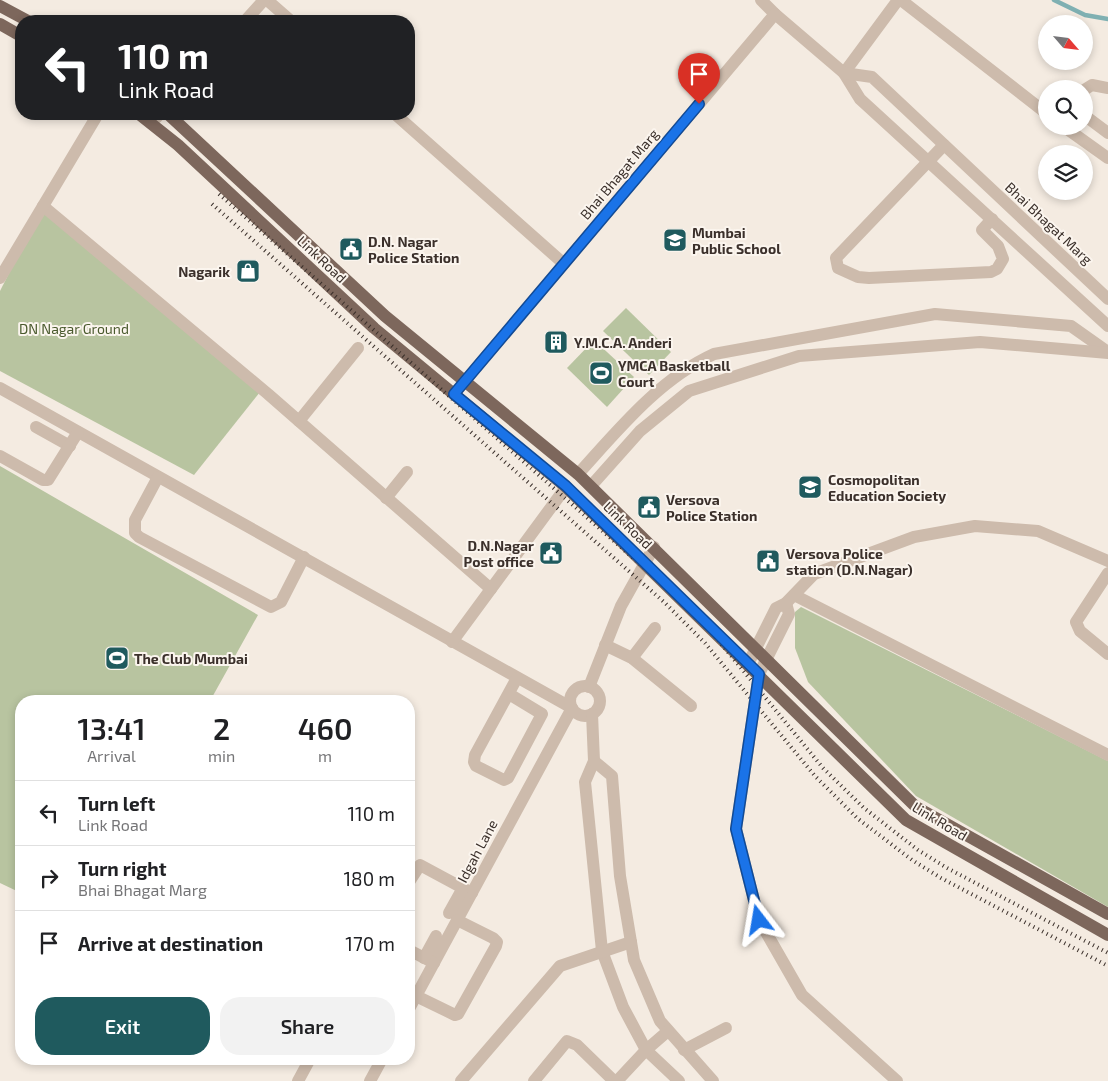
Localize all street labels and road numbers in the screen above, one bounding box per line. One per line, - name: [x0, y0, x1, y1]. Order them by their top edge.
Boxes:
- street label: Bhai Bhagat Marg: [576, 125, 662, 223]
- street label: Bhai Bhagat Marg: [1002, 178, 1096, 268]
- street label: Link Road: [294, 232, 350, 286]
- street label: Link Road: [600, 498, 656, 552]
- street label: Link Road: [909, 798, 971, 844]
- street label: Idgah Lane: [453, 817, 501, 885]

